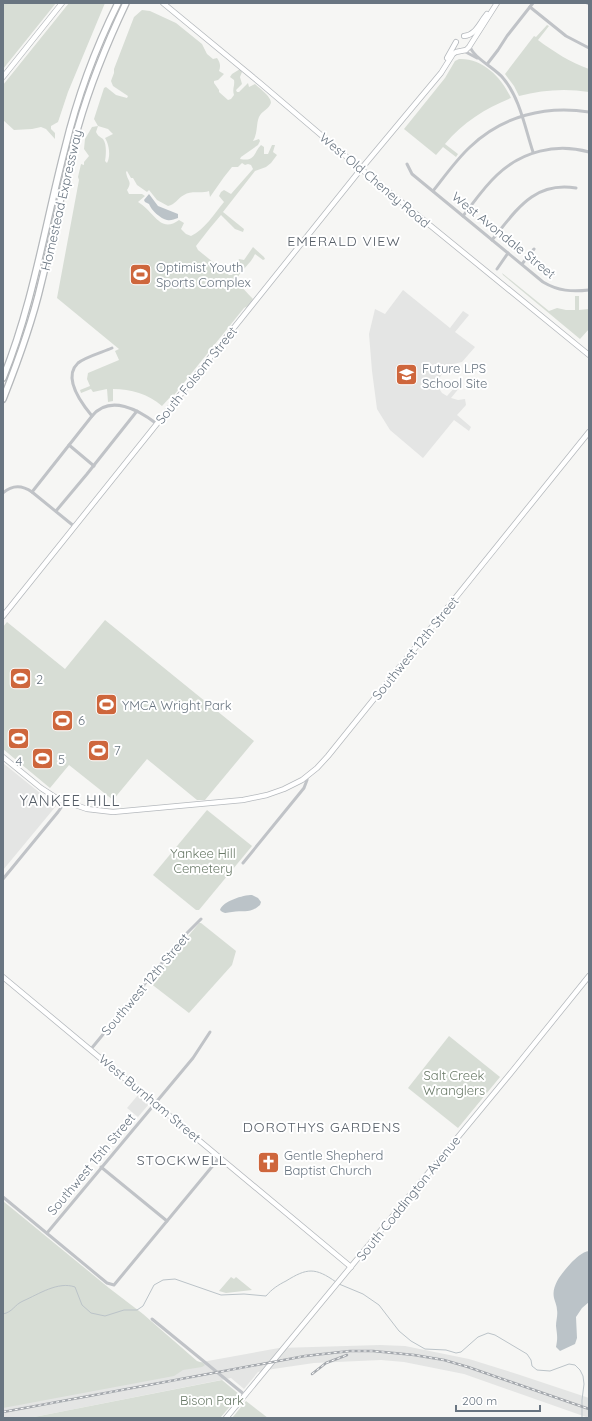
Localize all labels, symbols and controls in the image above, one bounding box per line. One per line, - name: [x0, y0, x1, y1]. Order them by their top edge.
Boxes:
- street label: Homestead Expressway: [37, 128, 85, 272]
- street label: West Old Cheney Road: [317, 129, 433, 231]
- street label: West Avondale Street: [449, 188, 559, 282]
- district label: EMERALD VIEW: [287, 232, 401, 250]
- place label: Optimist Youth Sports Complex: [156, 259, 251, 290]
- sports icon: Optimist Youth Sports Complex: [127, 261, 153, 287]
- street label: South Folsom Street: [152, 323, 240, 427]
- place label: Future LPS School Site: [422, 360, 487, 391]
- school or university icon: Future LPS School Site: [394, 362, 420, 388]
- street label: Southwest 12th Street: [368, 593, 462, 703]
- sports icon: 2: [7, 666, 33, 692]
- place label: 2: [36, 671, 43, 687]
- sports icon: YMCA Wright Park: [93, 692, 119, 718]
- place label: YMCA Wright Park: [122, 697, 232, 713]
- sports icon: 6: [50, 707, 76, 733]
- place label: 6: [78, 712, 85, 728]
- sports icon: 4: [6, 726, 32, 752]
- sports icon: 7: [86, 737, 112, 763]
- place label: 7: [114, 742, 121, 758]
- sports icon: 5: [29, 746, 55, 772]
- place label: 5: [58, 751, 65, 767]
- place label: 4: [16, 753, 23, 769]
- district label: YANKEE HILL: [19, 791, 121, 810]
- park label: Yankee Hill Cemetery: [170, 845, 236, 876]
- street label: Southwest 12th Street: [98, 930, 192, 1038]
- street label: West Burnham Street: [96, 1051, 204, 1145]
- park label: Salt Creek Wranglers: [423, 1067, 485, 1098]
- street label: Southwest 15th Street: [44, 1110, 138, 1218]
- district label: DOROTHYS GARDENS: [243, 1118, 401, 1136]
- street label: South Coddington Avenue: [353, 1132, 463, 1264]
- place label: Gentle Shepherd Baptist Church: [284, 1147, 383, 1178]
- church icon: Gentle Shepherd Baptist Church: [255, 1149, 281, 1175]
- district label: STOCKWELL: [137, 1151, 227, 1169]
- scale bar: [456, 1387, 540, 1413]
- park label: Bison Park: [180, 1392, 244, 1408]
- text: 200 m: [462, 1393, 497, 1408]

